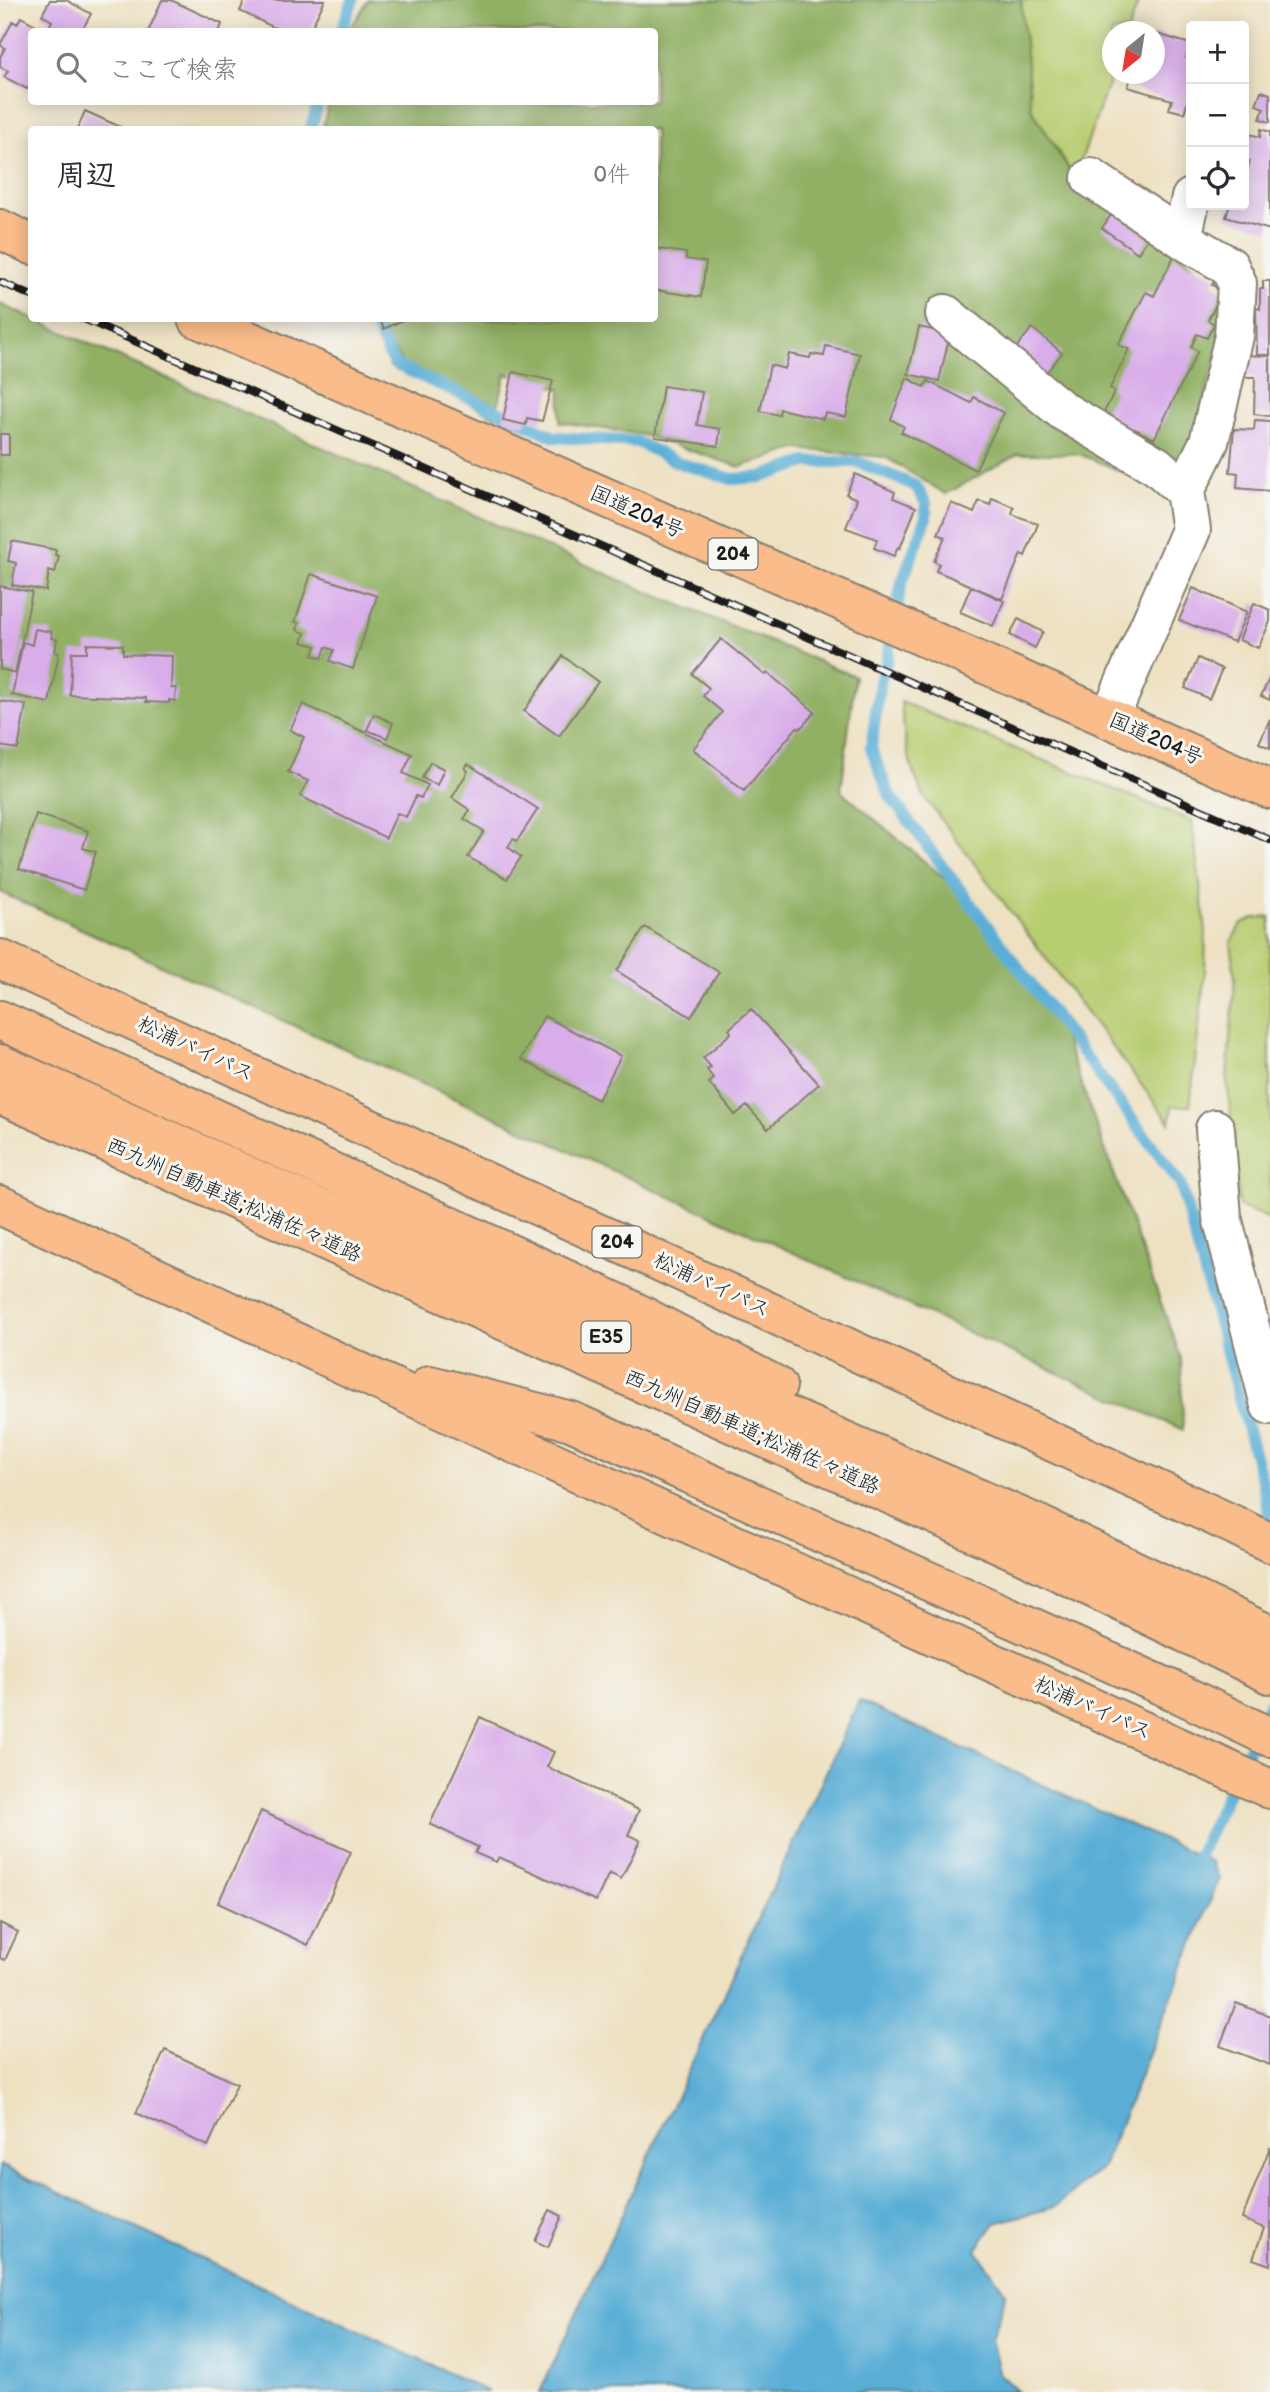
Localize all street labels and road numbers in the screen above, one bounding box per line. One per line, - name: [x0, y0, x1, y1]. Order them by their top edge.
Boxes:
- street label: 国道204号: [586, 480, 688, 544]
- road number: 204: [708, 538, 758, 569]
- street label: 国道204号: [1105, 707, 1207, 771]
- street label: 松浦バイパス: [134, 1011, 258, 1087]
- street label: 西九州自動車道;松浦佐々道路: [102, 1132, 366, 1268]
- road number: 204: [592, 1226, 642, 1258]
- street label: 松浦バイパス: [650, 1247, 774, 1323]
- road number: E35: [582, 1322, 630, 1352]
- street label: 西九州自動車道;松浦佐々道路: [620, 1364, 884, 1500]
- street label: 松浦バイパス: [1031, 1671, 1155, 1745]

